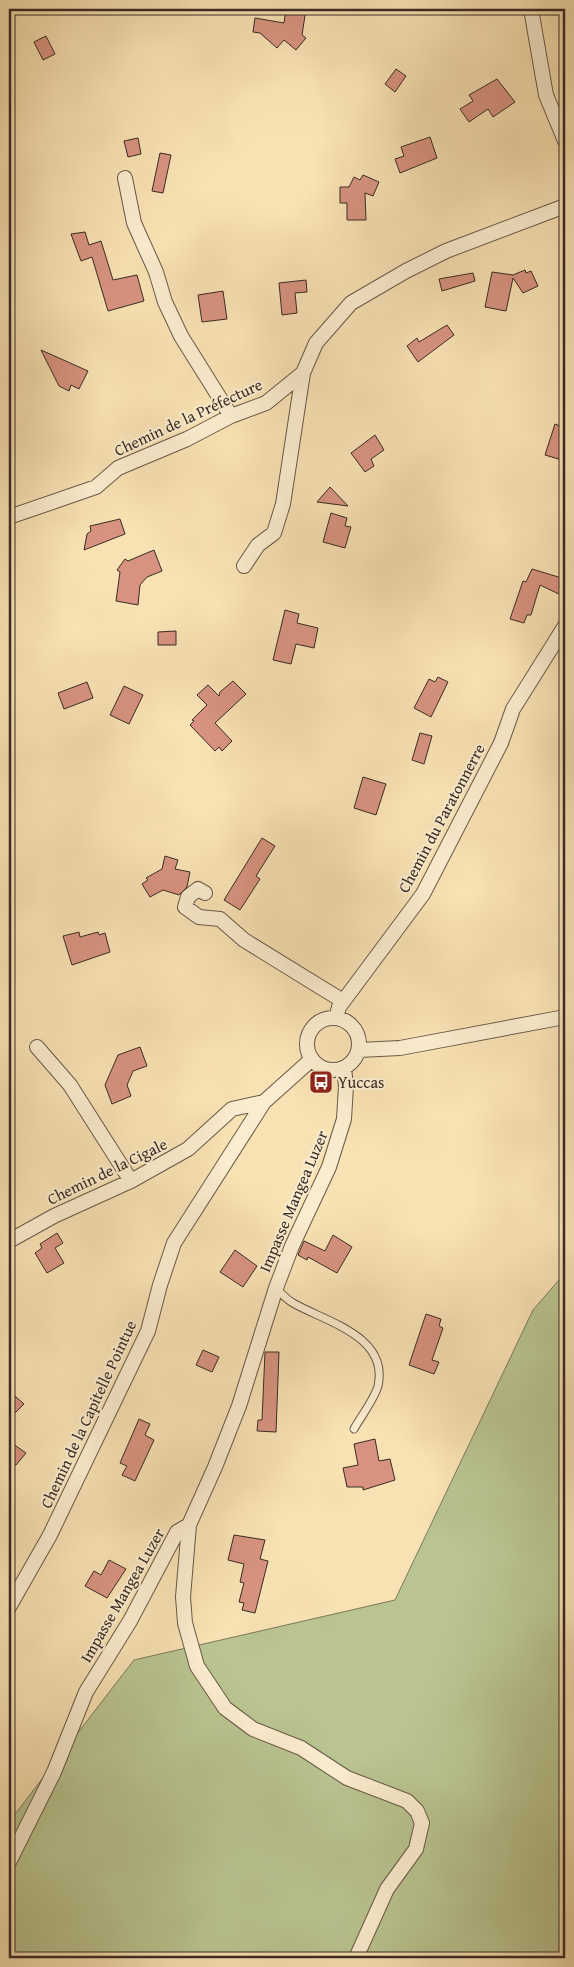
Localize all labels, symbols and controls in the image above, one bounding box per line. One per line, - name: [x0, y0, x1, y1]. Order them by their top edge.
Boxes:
- street label: Chemin de la Préfecture: [110, 372, 266, 462]
- street label: Chemin du Paratonnerre: [391, 739, 491, 897]
- bus stop icon: Yuccas: [308, 1069, 334, 1095]
- place label: Yuccas: [338, 1070, 384, 1094]
- street label: Impasse Mangea Luzer: [252, 1126, 334, 1276]
- street label: Chemin de la Cigale: [43, 1131, 171, 1211]
- street label: Chemin de la Capitelle Pointue: [34, 1316, 142, 1512]
- street label: Impasse Mangea Luzer: [74, 1523, 171, 1667]

